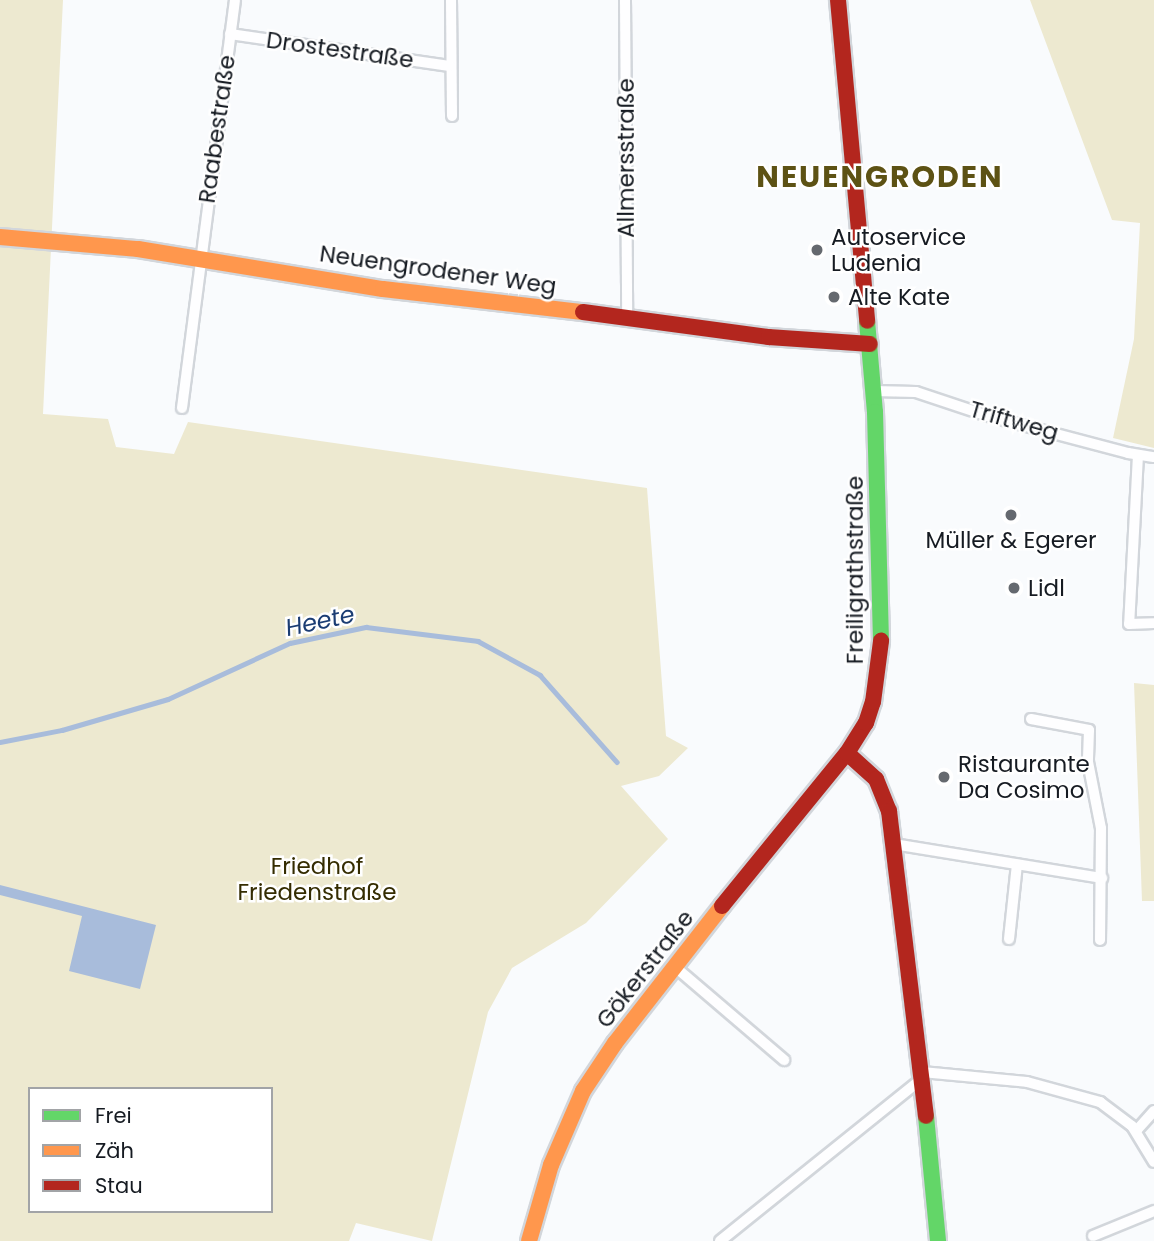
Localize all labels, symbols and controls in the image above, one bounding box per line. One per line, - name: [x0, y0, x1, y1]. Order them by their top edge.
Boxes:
- street label: Drostestraße: [264, 26, 416, 74]
- street label: Raabestraße: [193, 53, 241, 205]
- street label: Allmersstraße: [612, 78, 640, 238]
- district label: NEUENGRODEN: [758, 159, 1002, 195]
- place label: Autoservice Ludenia: [831, 223, 966, 277]
- street label: Neuengrodener Weg: [318, 240, 558, 300]
- marker: Autoservice Ludenia: [809, 242, 825, 258]
- place label: Alte Kate: [848, 283, 950, 311]
- marker: Alte Kate: [826, 289, 842, 305]
- street label: Triftweg: [966, 395, 1062, 447]
- street label: Freiligrathstraße: [841, 476, 869, 664]
- marker: Müller & Egerer: [1003, 507, 1019, 523]
- place label: Müller & Egerer: [926, 526, 1096, 554]
- place label: Lidl: [1028, 574, 1065, 602]
- marker: Lidl: [1006, 580, 1022, 596]
- water label: Heete: [283, 600, 357, 642]
- place label: Ristaurante Da Cosimo: [958, 750, 1090, 804]
- marker: Ristaurante Da Cosimo: [936, 769, 952, 785]
- park label: Friedhof Friedenstraße: [237, 852, 397, 906]
- street label: Gökerstraße: [590, 905, 700, 1033]
- legend: [28, 1087, 273, 1213]
- text: Frei: [95, 1101, 132, 1130]
- text: Zäh: [95, 1136, 134, 1165]
- text: Stau: [95, 1171, 143, 1200]

